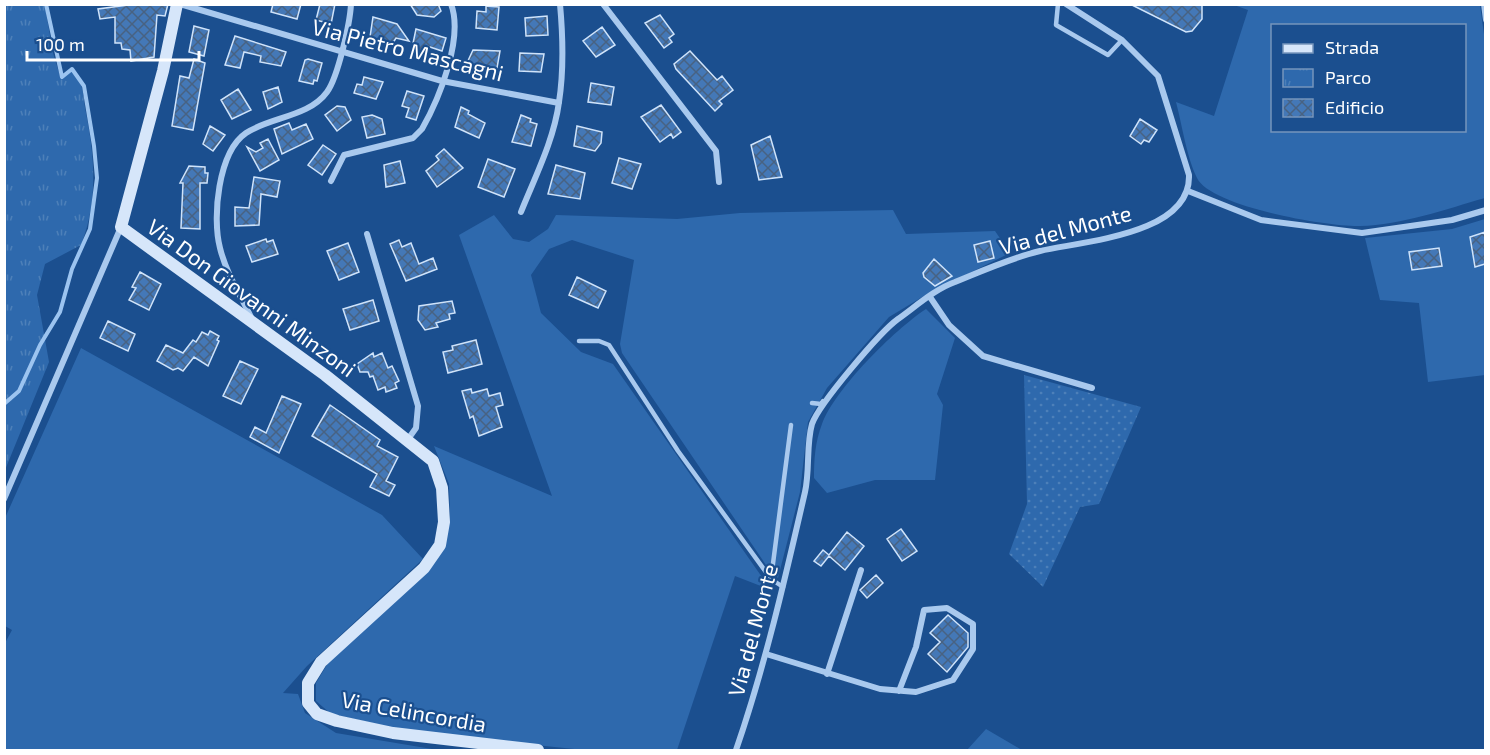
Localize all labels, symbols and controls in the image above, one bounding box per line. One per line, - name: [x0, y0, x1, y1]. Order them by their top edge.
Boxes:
- street label: Via Pietro Mascagni: [310, 13, 506, 85]
- scale bar: [27, 24, 200, 62]
- legend: [1271, 24, 1466, 132]
- text: 100 m: [36, 33, 85, 55]
- text: Strada: [1325, 36, 1379, 58]
- text: Parco: [1325, 66, 1371, 88]
- text: Edificio: [1325, 96, 1384, 118]
- street label: Via del Monte: [996, 199, 1134, 259]
- street label: Via Don Giovanni Minzoni: [143, 213, 361, 381]
- street label: Via del Monte: [722, 561, 782, 699]
- street label: Via Celincordia: [339, 685, 489, 737]

